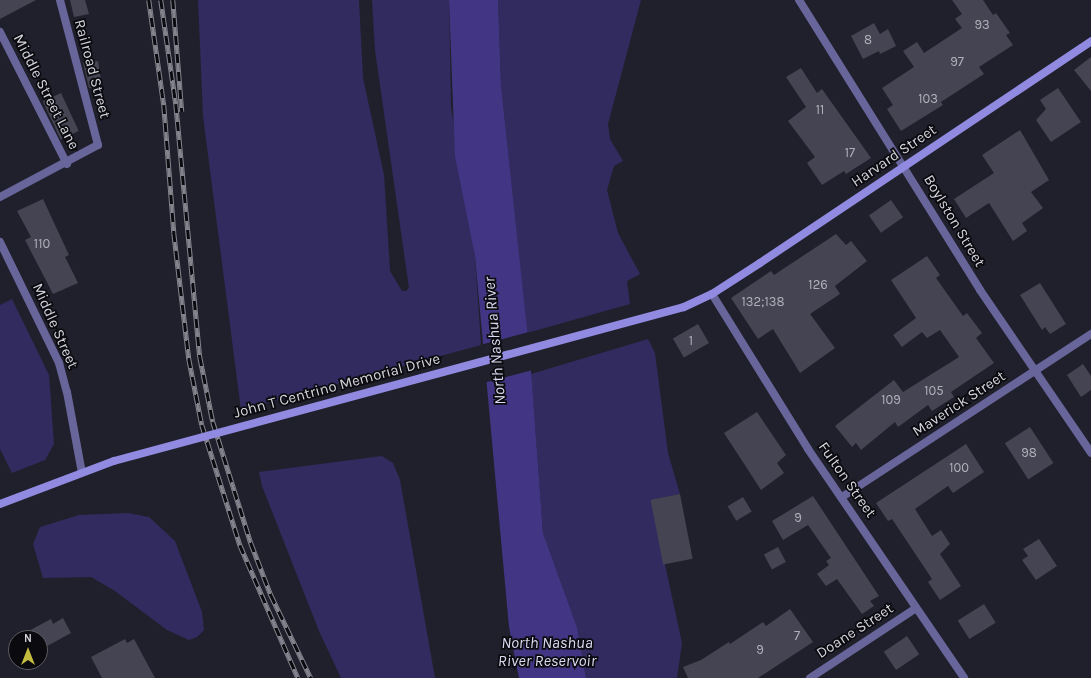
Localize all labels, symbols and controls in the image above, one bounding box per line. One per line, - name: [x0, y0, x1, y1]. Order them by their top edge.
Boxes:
- house number: 93: [974, 17, 990, 33]
- street label: Railroad Street: [70, 18, 114, 120]
- street label: Middle Street Lane: [9, 31, 83, 153]
- house number: 8: [864, 32, 872, 48]
- house number: 97: [950, 54, 964, 70]
- house number: 103: [918, 91, 938, 107]
- house number: 11: [816, 102, 824, 118]
- street label: Harvard Street: [848, 121, 940, 191]
- house number: 17: [845, 145, 855, 161]
- street label: Boylston Street: [919, 172, 989, 270]
- house number: 110: [34, 236, 50, 252]
- water label: North Nashua River: [480, 276, 510, 406]
- house number: 126: [808, 277, 828, 293]
- street label: Middle Street: [28, 281, 82, 371]
- house number: 132;138: [742, 294, 784, 310]
- house number: 1: [689, 333, 693, 349]
- street label: John T Centrino Memorial Drive: [232, 350, 442, 422]
- street label: Maverick Street: [909, 367, 1009, 441]
- house number: 105: [924, 383, 944, 399]
- house number: 109: [881, 392, 901, 408]
- street label: Fulton Street: [814, 439, 880, 521]
- house number: 98: [1021, 445, 1037, 461]
- house number: 100: [949, 460, 969, 476]
- house number: 9: [794, 510, 802, 526]
- street label: Doane Street: [813, 600, 897, 662]
- house number: 7: [794, 628, 800, 644]
- north arrow: [8, 630, 48, 670]
- text: N: [24, 632, 32, 645]
- water label: North Nashua River Reservoir: [498, 633, 596, 671]
- house number: 9: [756, 642, 764, 658]

